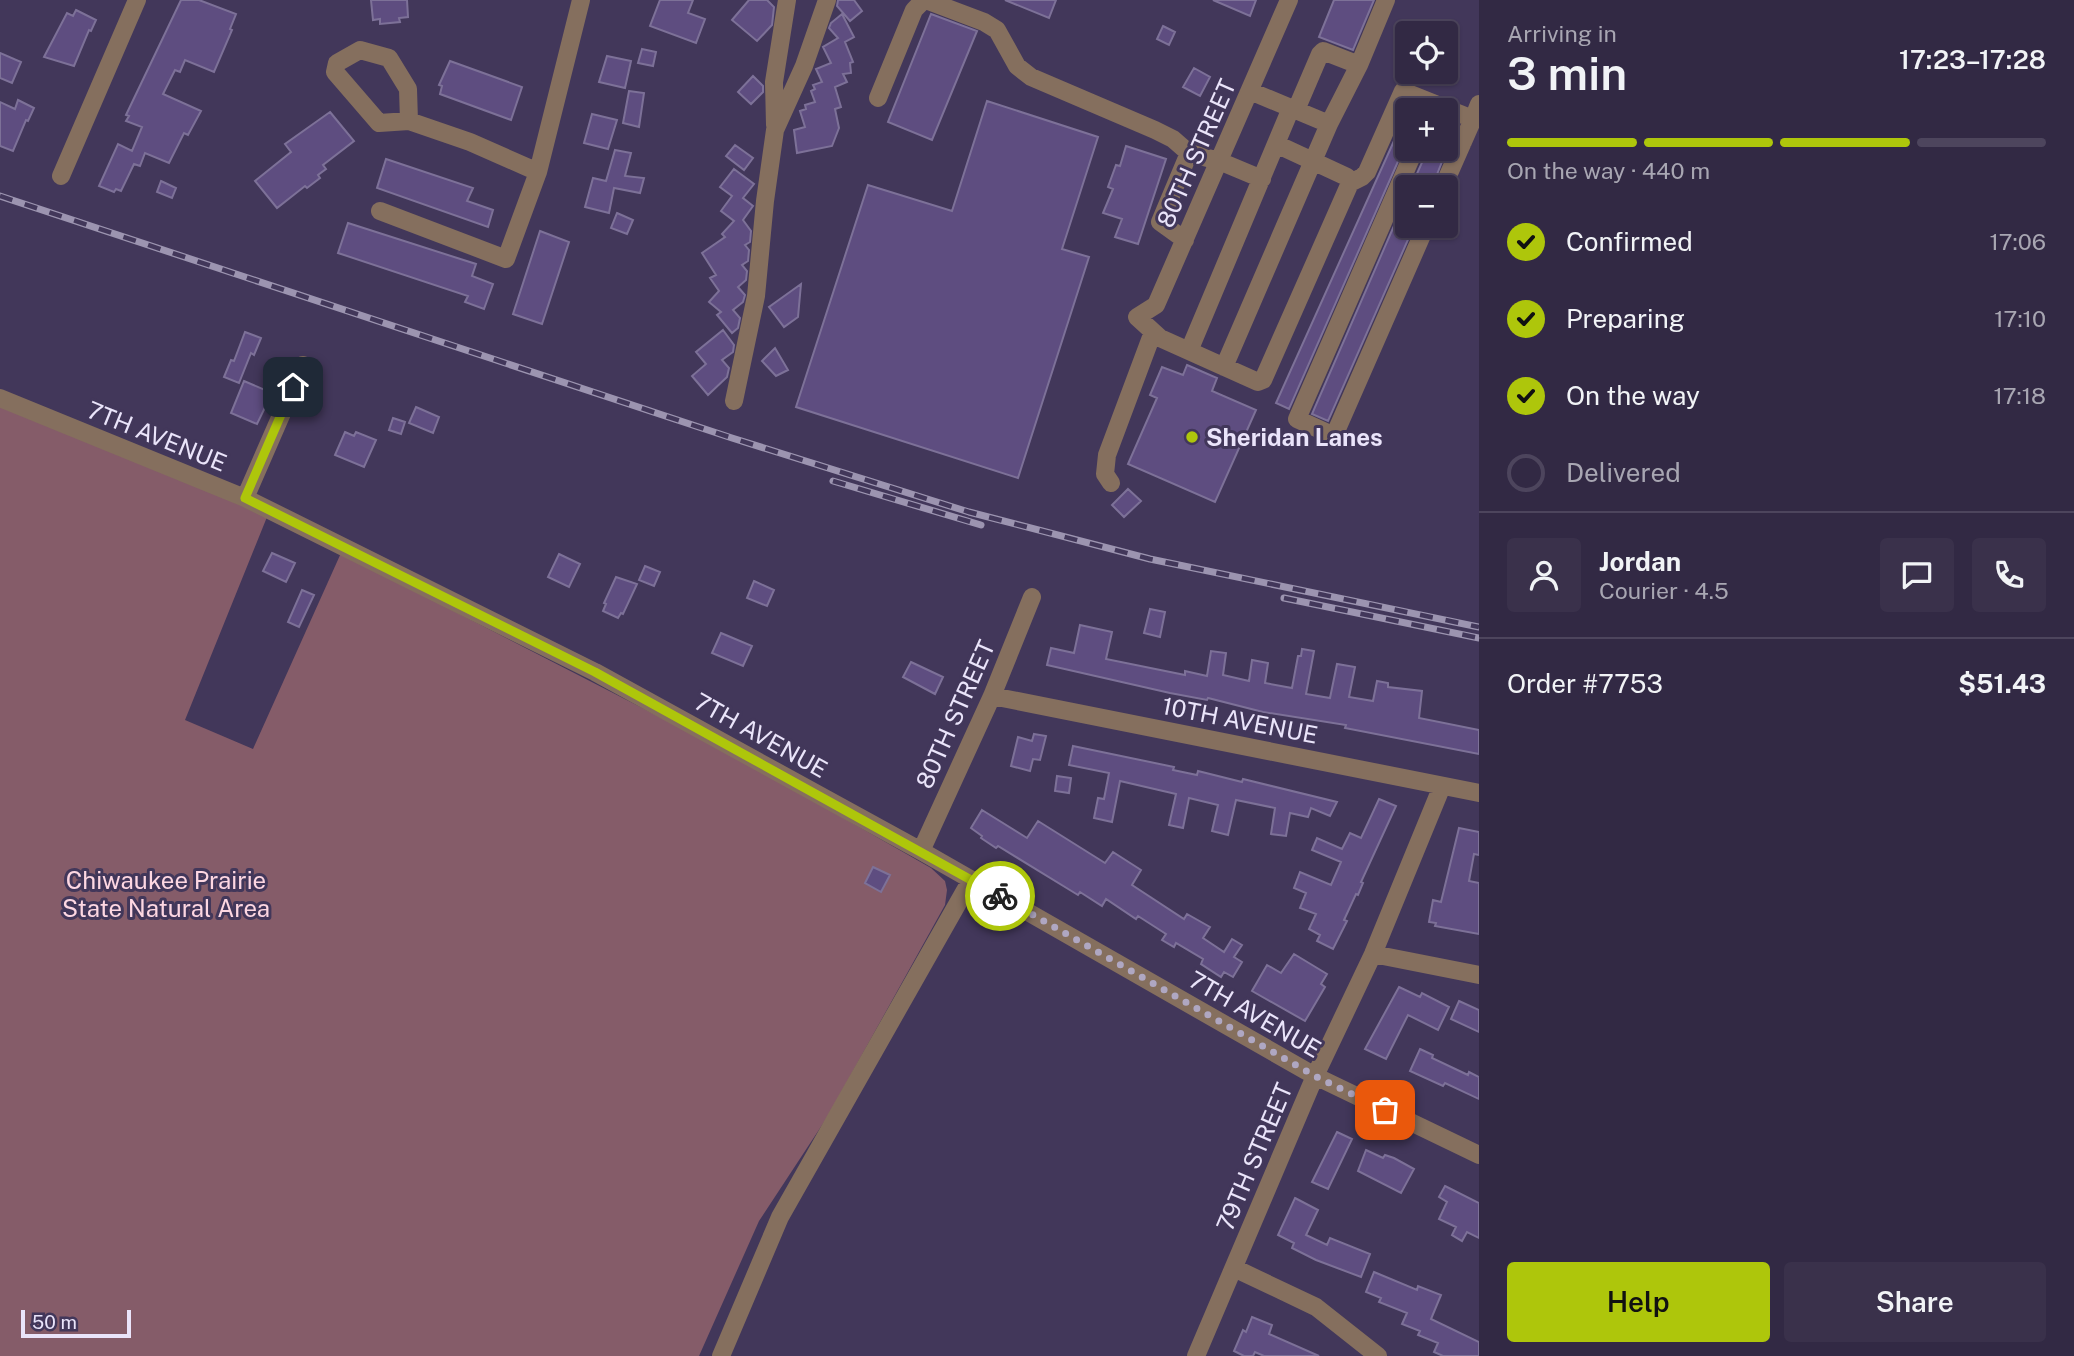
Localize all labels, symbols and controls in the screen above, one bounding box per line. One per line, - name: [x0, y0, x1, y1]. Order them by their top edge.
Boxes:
- text: Arriving in: [1507, 20, 1617, 47]
- map controls: [1395, 21, 1458, 238]
- button: locate: [1395, 21, 1458, 84]
- text: 17:23–17:28: [1899, 44, 2046, 75]
- text: 3 min: [1507, 46, 1627, 100]
- street label: 80TH STREET: [1151, 75, 1241, 231]
- button: +: [1395, 98, 1458, 161]
- text: On the way · 440 m: [1507, 157, 1710, 184]
- button: −: [1395, 175, 1458, 238]
- icon: check: [1507, 223, 1545, 261]
- text: Confirmed: [1566, 226, 1693, 257]
- text: 17:06: [1989, 228, 2046, 255]
- icon: check: [1507, 300, 1545, 338]
- text: Preparing: [1566, 303, 1685, 334]
- text: 17:10: [1994, 305, 2046, 332]
- pin: [263, 357, 323, 417]
- icon: home: [274, 368, 312, 406]
- icon: check: [1507, 377, 1545, 415]
- text: On the way: [1566, 380, 1700, 411]
- text: 17:18: [1993, 382, 2046, 409]
- street label: 7TH AVENUE: [83, 395, 231, 477]
- place label: Sheridan Lanes: [1206, 423, 1383, 451]
- marker: Sheridan Lanes: [1184, 429, 1200, 445]
- text: Delivered: [1566, 457, 1681, 488]
- button: person: [1507, 538, 1581, 612]
- button: chat: [1880, 538, 1954, 612]
- button: phone: [1972, 538, 2046, 612]
- text: Jordan: [1599, 546, 1681, 577]
- text: Courier · 4.5: [1599, 577, 1729, 604]
- street label: 80TH STREET: [910, 636, 1000, 792]
- text: Order #7753: [1507, 668, 1663, 699]
- text: $51.43: [1958, 668, 2046, 699]
- street label: 7TH AVENUE: [689, 687, 833, 783]
- street label: 10TH AVENUE: [1160, 691, 1320, 749]
- courier: [965, 861, 1035, 931]
- park label: Chiwaukee Prairie State Natural Area: [62, 866, 270, 922]
- icon: bike: [981, 877, 1019, 915]
- street label: 7TH AVENUE: [1184, 965, 1326, 1063]
- street label: 79TH STREET: [1210, 1079, 1298, 1235]
- pin: [1355, 1080, 1415, 1140]
- icon: bag: [1366, 1091, 1404, 1129]
- button: Help: [1507, 1262, 1770, 1342]
- button: Share: [1784, 1262, 2046, 1342]
- scale bar: [21, 1307, 131, 1339]
- text: 50 m: [32, 1311, 77, 1333]

